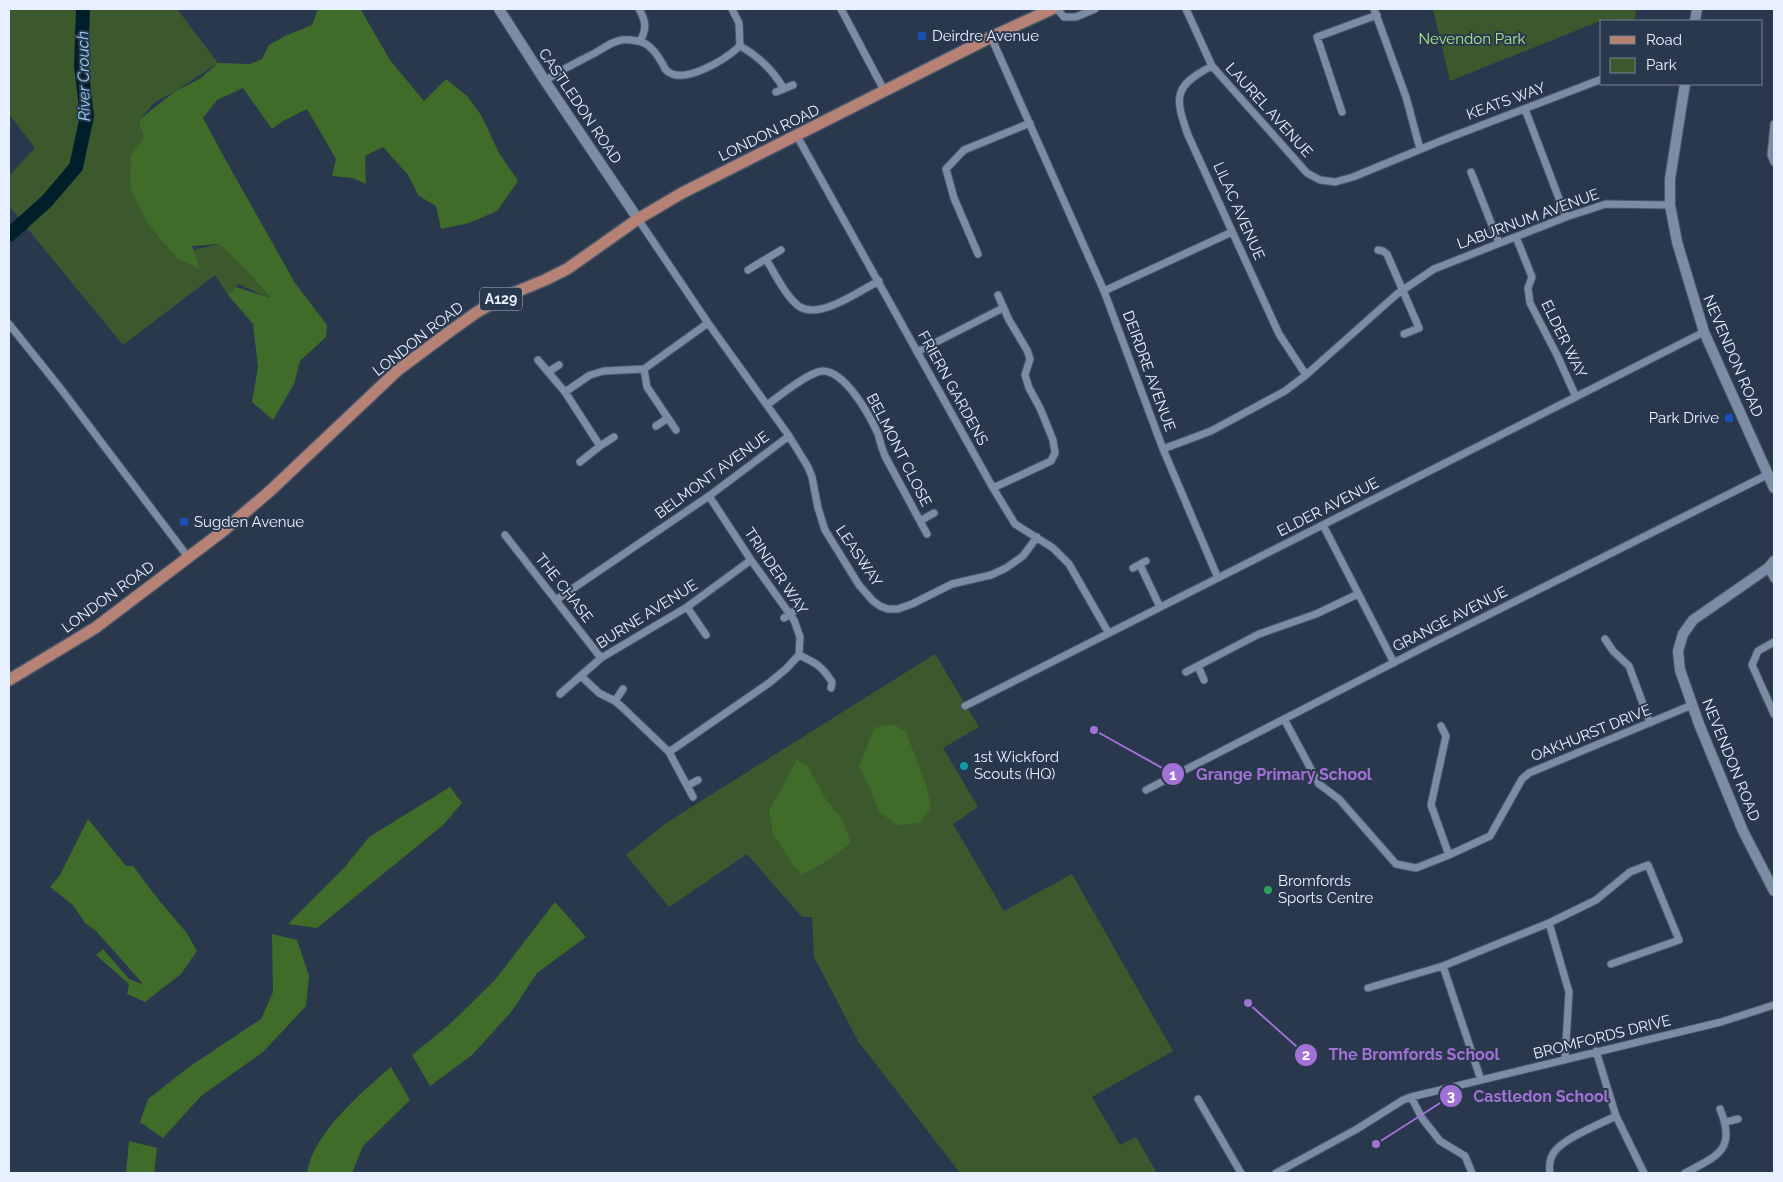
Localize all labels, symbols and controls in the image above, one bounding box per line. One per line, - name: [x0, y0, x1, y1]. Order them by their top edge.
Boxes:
- legend: [1600, 20, 1763, 85]
- place label: Deirdre Avenue: [932, 27, 1039, 45]
- marker: Deirdre Avenue: [916, 30, 928, 42]
- park label: Nevendon Park: [1419, 30, 1525, 48]
- water label: River Crouch: [73, 31, 94, 121]
- text: Road: [1646, 31, 1682, 49]
- street label: CASTLEDON ROAD: [535, 45, 625, 167]
- text: Park: [1646, 56, 1677, 74]
- street label: LAUREL AVENUE: [1222, 59, 1316, 161]
- street label: KEATS WAY: [1464, 78, 1548, 124]
- street label: LONDON ROAD: [716, 101, 823, 165]
- street label: LILAC AVENUE: [1209, 159, 1269, 263]
- street label: LABURNUM AVENUE: [1454, 185, 1602, 253]
- road number: A129: [480, 288, 522, 310]
- street label: NEVENDON ROAD: [1699, 292, 1767, 420]
- street label: ELDER WAY: [1537, 297, 1591, 381]
- street label: LONDON ROAD: [369, 298, 467, 380]
- street label: DEIRDRE AVENUE: [1119, 308, 1179, 434]
- street label: FRIERN GARDENS: [914, 328, 992, 448]
- street label: BELMONT CLOSE: [863, 390, 935, 510]
- place label: Park Drive: [1649, 409, 1719, 427]
- marker: Park Drive: [1723, 412, 1735, 424]
- street label: BELMONT AVENUE: [651, 428, 773, 522]
- street label: ELDER AVENUE: [1274, 474, 1382, 540]
- place label: Sugden Avenue: [194, 513, 304, 531]
- marker: Sugden Avenue: [178, 516, 190, 528]
- street label: LEASWAY: [832, 522, 886, 590]
- street label: TRINDER WAY: [740, 524, 812, 618]
- street label: THE CHASE: [531, 550, 597, 626]
- street label: LONDON ROAD: [58, 557, 158, 637]
- street label: BURNE AVENUE: [593, 576, 701, 652]
- street label: GRANGE AVENUE: [1390, 582, 1510, 656]
- street label: NEVENDON ROAD: [1698, 696, 1764, 824]
- street label: OAKHURST DRIVE: [1528, 701, 1654, 765]
- place label: 1st Wickford Scouts (HQ): [974, 748, 1059, 783]
- callout: Grange Primary School: [1161, 759, 1382, 790]
- marker: 1st Wickford Scouts (HQ): [958, 760, 970, 772]
- text: Grange Primary School: [1196, 765, 1373, 784]
- text: 1: [1169, 766, 1177, 784]
- place label: Bromfords Sports Centre: [1278, 872, 1373, 907]
- marker: Bromfords Sports Centre: [1262, 884, 1274, 896]
- street label: BROMFORDS DRIVE: [1531, 1011, 1673, 1063]
- callout: The Bromfords School: [1294, 1039, 1510, 1070]
- text: The Bromfords School: [1328, 1045, 1501, 1064]
- text: 2: [1302, 1046, 1310, 1064]
- callout: Castledon School: [1439, 1080, 1619, 1111]
- text: 3: [1447, 1087, 1455, 1105]
- text: Castledon School: [1473, 1087, 1610, 1106]

